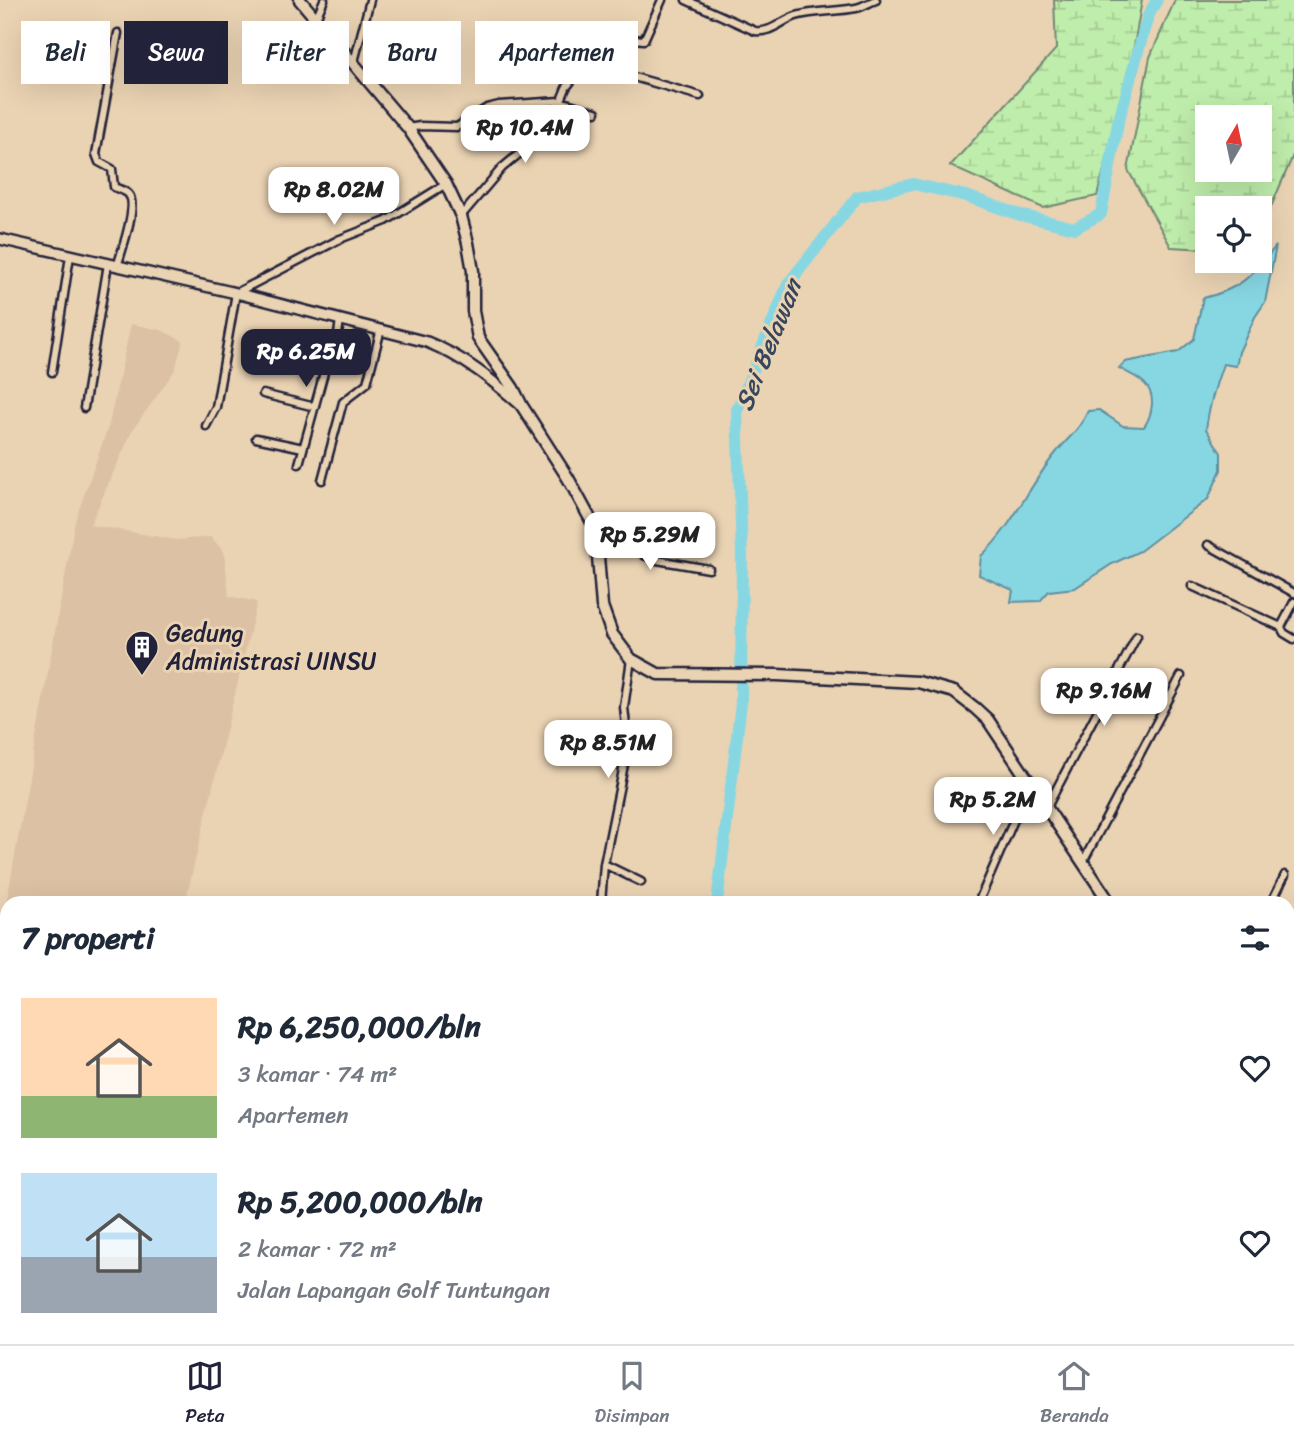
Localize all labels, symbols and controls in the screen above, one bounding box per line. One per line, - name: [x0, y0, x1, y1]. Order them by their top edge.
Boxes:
- chip: Beli: [21, 21, 110, 84]
- chip: Sewa: [124, 21, 228, 84]
- chip: Filter: [242, 21, 349, 84]
- chip: Baru: [363, 21, 461, 84]
- chip: Apartemen: [475, 21, 638, 84]
- north arrow: [1195, 105, 1272, 182]
- map controls: [1195, 105, 1272, 273]
- pin: Rp 10.4M: [453, 106, 597, 165]
- text: Rp 10.4M: [477, 107, 573, 148]
- pin: Rp 8.02M: [262, 168, 406, 227]
- text: Rp 8.02M: [284, 169, 384, 210]
- button: locate: [1195, 196, 1272, 273]
- water label: Sei Belawan: [721, 270, 816, 418]
- pin: Rp 6.25M: [234, 330, 378, 389]
- text: Rp 6.25M: [257, 331, 355, 372]
- pin: Rp 5.29M: [578, 512, 722, 572]
- text: Rp 5.29M: [600, 514, 700, 555]
- place label: Gedung Administrasi UINSU: [165, 612, 377, 682]
- building icon: Gedung Administrasi UINSU: [123, 628, 161, 677]
- pin: Rp 9.16M: [1032, 668, 1176, 728]
- text: Rp 9.16M: [1057, 670, 1151, 711]
- pin: Rp 8.51M: [536, 720, 680, 780]
- text: Rp 8.51M: [560, 722, 656, 763]
- pin: Rp 5.2M: [928, 778, 1058, 837]
- text: Rp 5.2M: [950, 779, 1036, 820]
- text: 7 properti: [21, 911, 154, 965]
- icon: filters: [1236, 919, 1274, 957]
- text: Rp 6,250,000/bln: [238, 1000, 481, 1054]
- icon: home: [77, 1026, 161, 1110]
- icon: heart: [1236, 1049, 1274, 1087]
- text: 3 kamar · 74 m²: [238, 1054, 397, 1095]
- text: Apartemen: [238, 1095, 348, 1136]
- text: Rp 5,200,000/bln: [238, 1175, 483, 1229]
- icon: home: [77, 1201, 161, 1285]
- icon: heart: [1236, 1224, 1274, 1262]
- text: 2 kamar · 72 m²: [238, 1229, 397, 1270]
- text: Jalan Lapangan Golf Tuntungan: [238, 1270, 550, 1311]
- tab: Peta: [185, 1357, 224, 1432]
- tab: Disimpan: [595, 1357, 670, 1432]
- tab: Beranda: [1040, 1357, 1109, 1432]

